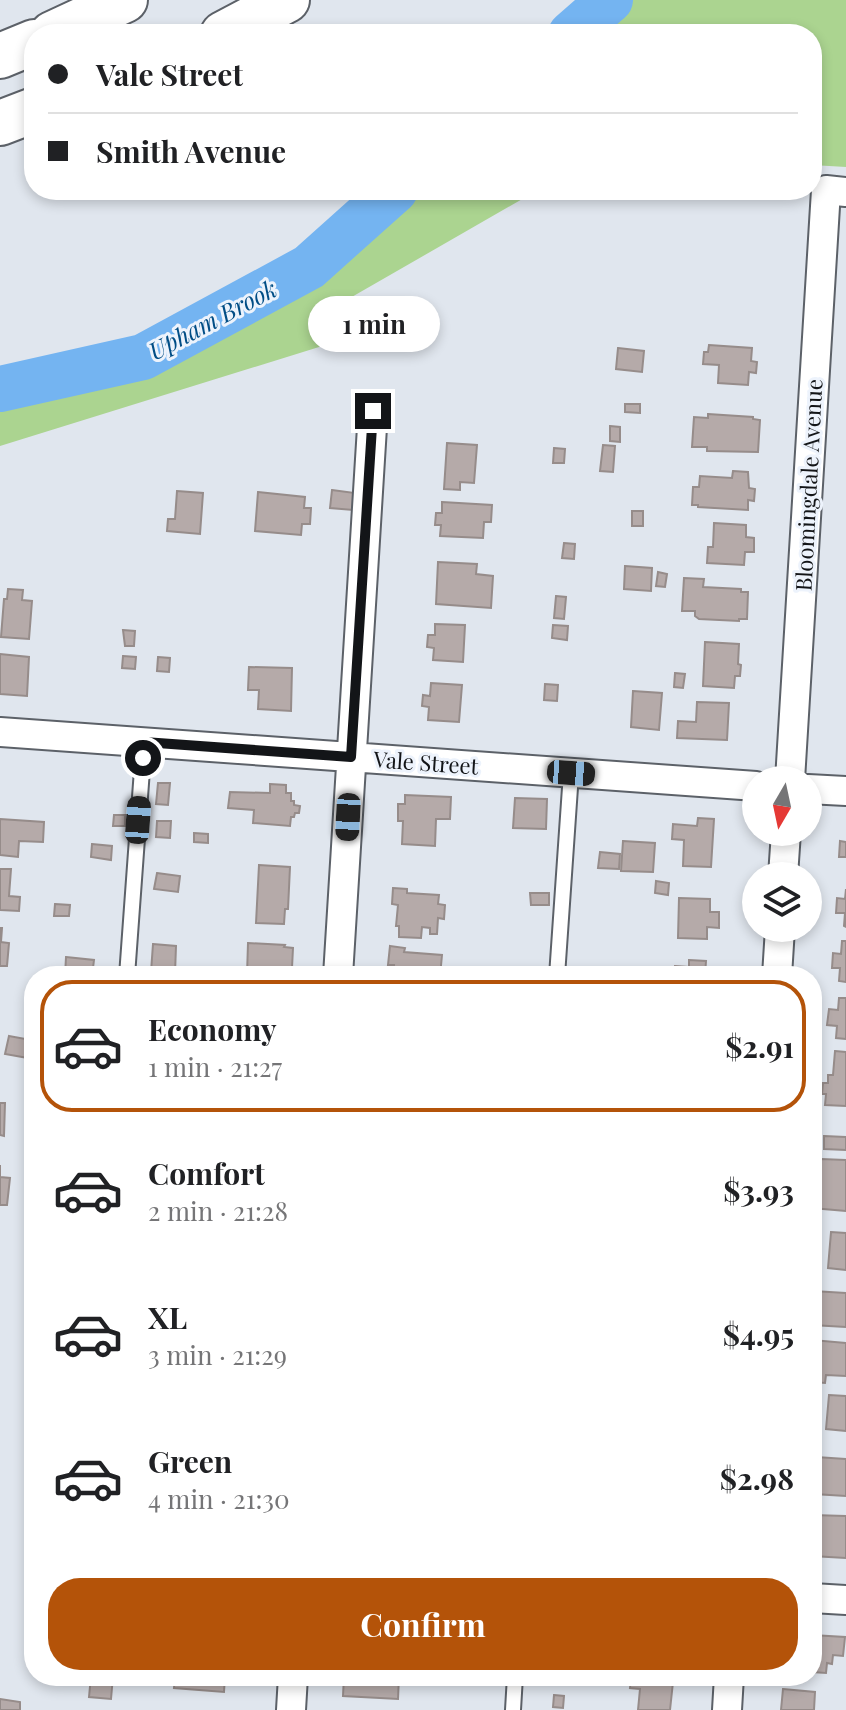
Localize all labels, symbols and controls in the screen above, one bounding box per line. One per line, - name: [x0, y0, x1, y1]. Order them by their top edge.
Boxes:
- text: Vale Street: [96, 54, 243, 94]
- text: Smith Avenue: [96, 131, 286, 171]
- water label: Upham Brook: [142, 272, 282, 366]
- callout: 1 min: [307, 295, 439, 351]
- text: 1 min: [342, 306, 406, 341]
- street label: Bloomingdale Avenue: [787, 378, 829, 592]
- route end: [355, 393, 391, 429]
- route start: [125, 740, 161, 776]
- street label: Vale Street: [371, 743, 481, 781]
- car: [546, 759, 596, 787]
- north arrow: [742, 766, 822, 846]
- map controls: [742, 766, 822, 942]
- car: [335, 792, 361, 842]
- car: [124, 795, 152, 845]
- button: layers: [742, 862, 822, 942]
- text: Economy: [148, 1009, 277, 1049]
- icon: car: [52, 1010, 124, 1082]
- text: $2.91: [725, 1026, 794, 1066]
- text: 1 min · 21:27: [148, 1049, 282, 1084]
- text: Comfort: [148, 1153, 265, 1193]
- icon: car: [52, 1154, 124, 1226]
- text: $3.93: [723, 1170, 794, 1210]
- text: 2 min · 21:28: [148, 1193, 288, 1228]
- text: XL: [148, 1297, 187, 1337]
- icon: car: [52, 1298, 124, 1370]
- text: $4.95: [723, 1314, 794, 1354]
- text: 3 min · 21:29: [148, 1337, 287, 1372]
- text: Green: [148, 1441, 232, 1481]
- icon: car: [52, 1442, 124, 1514]
- text: $2.98: [720, 1458, 794, 1498]
- text: 4 min · 21:30: [148, 1481, 290, 1516]
- button: Confirm: [48, 1578, 798, 1670]

